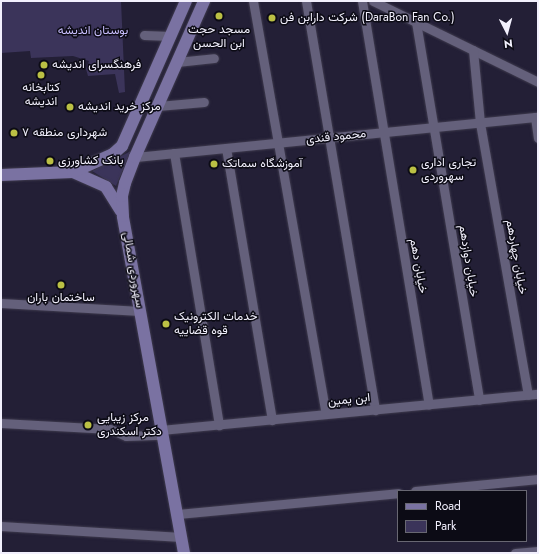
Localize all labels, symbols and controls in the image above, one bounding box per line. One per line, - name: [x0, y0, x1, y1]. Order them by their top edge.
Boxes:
- marker: مسجد حجت ابن الحسن: [214, 11, 224, 21]
- place label: شرکت دارابن فن (DaraBon Fan Co.): [280, 11, 455, 25]
- north arrow: [487, 12, 527, 52]
- marker: شرکت دارابن فن (DaraBon Fan Co.): [267, 13, 277, 23]
- place label: مسجد حجت ابن الحسن: [188, 23, 250, 51]
- park label: بوستان اندیشه: [58, 24, 128, 38]
- text: N: [503, 36, 513, 52]
- place label: فرهنگسرای اندیشه: [52, 58, 141, 72]
- marker: فرهنگسرای اندیشه: [39, 60, 49, 70]
- marker: کتابخانه اندیشه: [36, 70, 46, 80]
- place label: کتابخانه اندیشه: [22, 81, 60, 109]
- place label: مرکز خرید اندیشه: [78, 100, 161, 114]
- marker: مرکز خرید اندیشه: [65, 102, 75, 112]
- place label: شهرداری منطقه ۷: [22, 126, 107, 140]
- street label: محمود قندی: [305, 127, 367, 147]
- marker: شهرداری منطقه ۷: [9, 128, 19, 138]
- place label: بانک کشاورزی: [58, 154, 123, 168]
- marker: بانک کشاورزی: [45, 156, 55, 166]
- place label: تجاری اداری سهروردی: [421, 156, 476, 184]
- place label: آموزشگاه سماتک: [222, 157, 302, 171]
- marker: آموزشگاه سماتک: [209, 159, 219, 169]
- marker: تجاری اداری سهروردی: [408, 165, 418, 175]
- street label: خیابان چهاردهم: [502, 218, 530, 296]
- street label: خیابان دوازدهم: [455, 224, 481, 298]
- street label: سهروردی شمالی: [119, 231, 147, 309]
- street label: خیابان دهم: [406, 237, 430, 295]
- marker: ساختمان باران: [56, 280, 66, 290]
- place label: ساختمان باران: [27, 291, 95, 305]
- place label: خدمات الکترونیک قوه قضاییه: [174, 310, 258, 338]
- marker: خدمات الکترونیک قوه قضاییه: [161, 319, 171, 329]
- street label: ابن یمین: [327, 391, 371, 409]
- place label: مرکز زیبایی دکتر اسکندری: [97, 411, 162, 439]
- marker: مرکز زیبایی دکتر اسکندری: [82, 419, 94, 431]
- legend: [397, 490, 527, 542]
- text: Road: [435, 497, 461, 515]
- text: Park: [435, 517, 456, 535]

